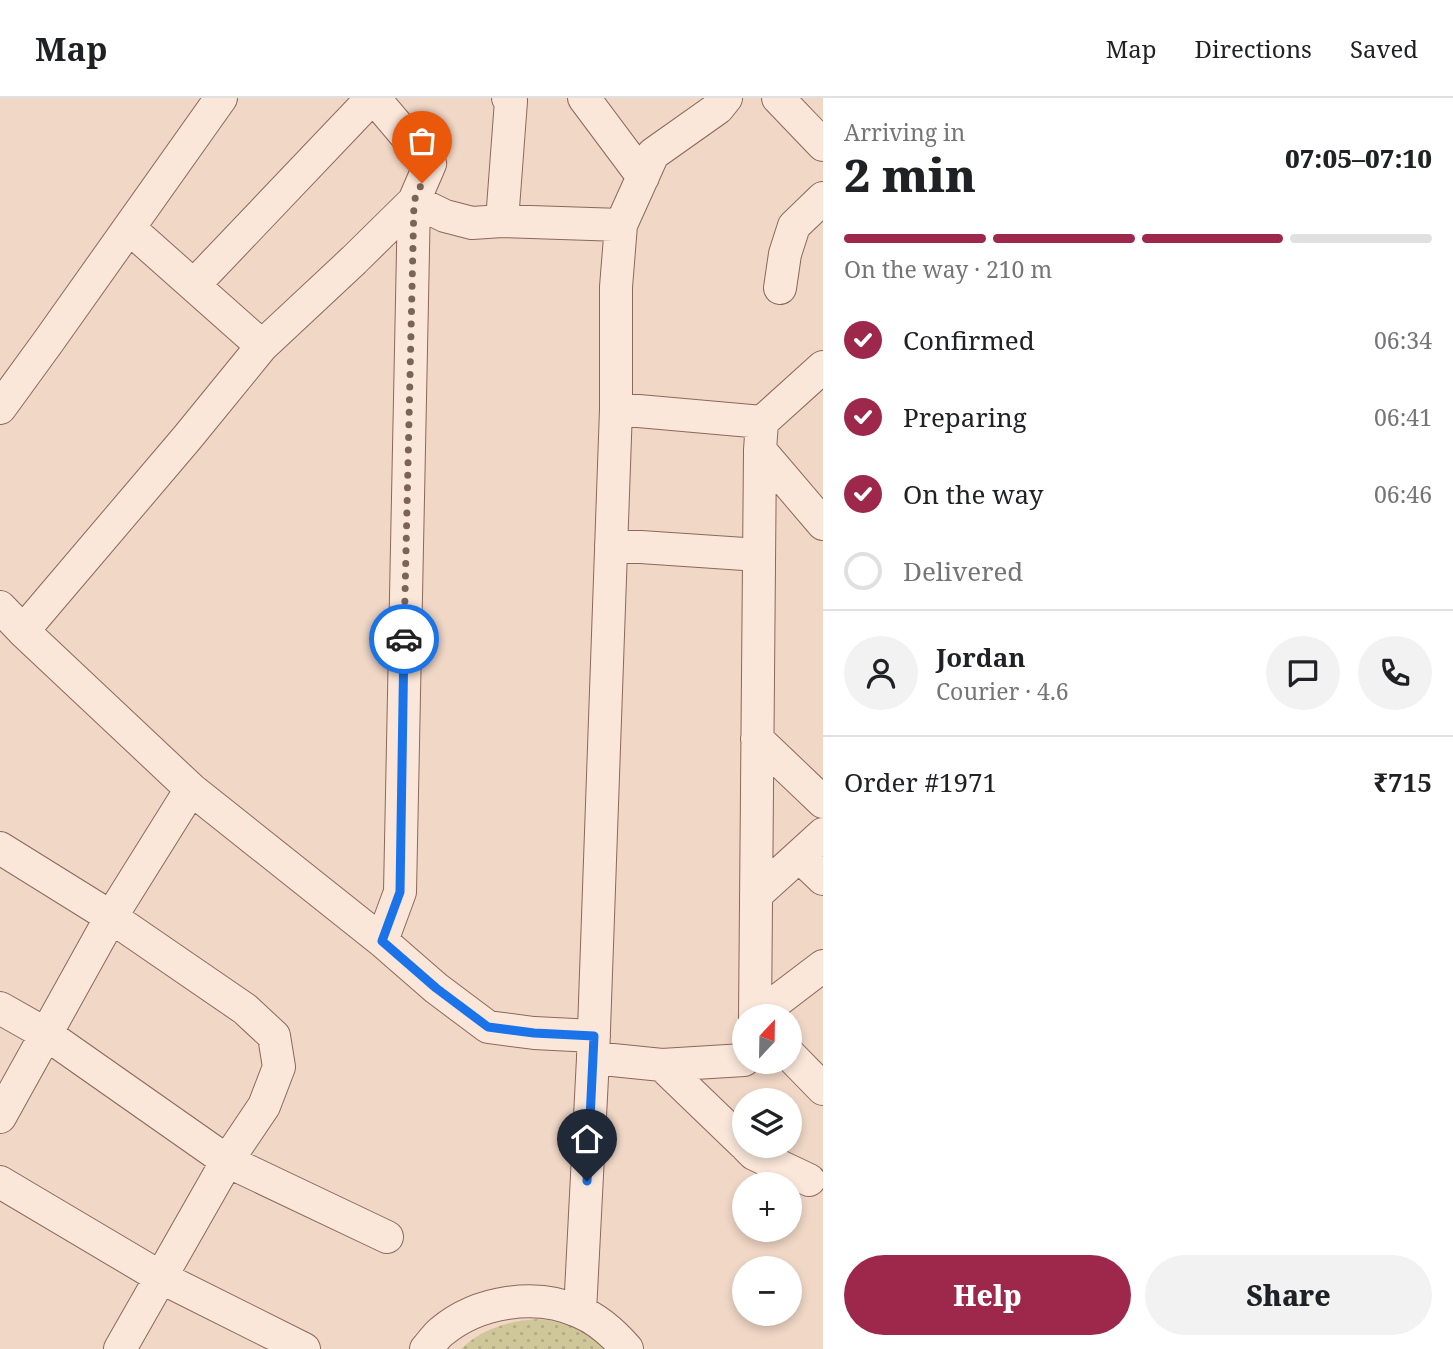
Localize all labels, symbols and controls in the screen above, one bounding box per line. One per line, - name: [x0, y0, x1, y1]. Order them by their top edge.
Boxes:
- text: Map: [35, 26, 108, 71]
- text: Map: [1106, 32, 1157, 65]
- text: Directions: [1195, 32, 1312, 65]
- text: Saved: [1350, 32, 1418, 65]
- pin: [392, 111, 452, 183]
- text: Arriving in: [844, 116, 965, 148]
- icon: bag: [403, 122, 441, 160]
- text: 07:05–07:10: [1285, 140, 1432, 176]
- text: 2 min: [844, 143, 976, 205]
- text: On the way · 210 m: [844, 253, 1052, 285]
- icon: check: [844, 321, 882, 359]
- text: Confirmed: [903, 322, 1035, 358]
- text: 06:34: [1374, 324, 1432, 356]
- icon: check: [844, 398, 882, 436]
- text: Preparing: [903, 399, 1027, 435]
- text: 06:41: [1374, 401, 1432, 433]
- icon: check: [844, 475, 882, 513]
- text: On the way: [903, 476, 1043, 512]
- text: 06:46: [1374, 478, 1432, 510]
- text: Delivered: [903, 553, 1023, 589]
- courier: [369, 604, 439, 674]
- icon: car: [385, 620, 423, 658]
- button: person: [844, 636, 918, 710]
- button: chat: [1266, 636, 1340, 710]
- button: phone: [1358, 636, 1432, 710]
- text: Jordan: [936, 639, 1026, 675]
- text: Courier · 4.6: [936, 675, 1069, 707]
- text: Order #1971: [844, 764, 997, 800]
- text: ₹715: [1373, 764, 1432, 800]
- north arrow: [732, 1004, 802, 1074]
- map controls: [732, 1004, 802, 1326]
- button: layers: [732, 1088, 802, 1158]
- pin: [557, 1109, 617, 1181]
- icon: home: [568, 1120, 606, 1158]
- button: +: [732, 1172, 802, 1242]
- button: Help: [844, 1255, 1131, 1335]
- button: Share: [1145, 1255, 1432, 1335]
- button: −: [732, 1256, 802, 1326]

